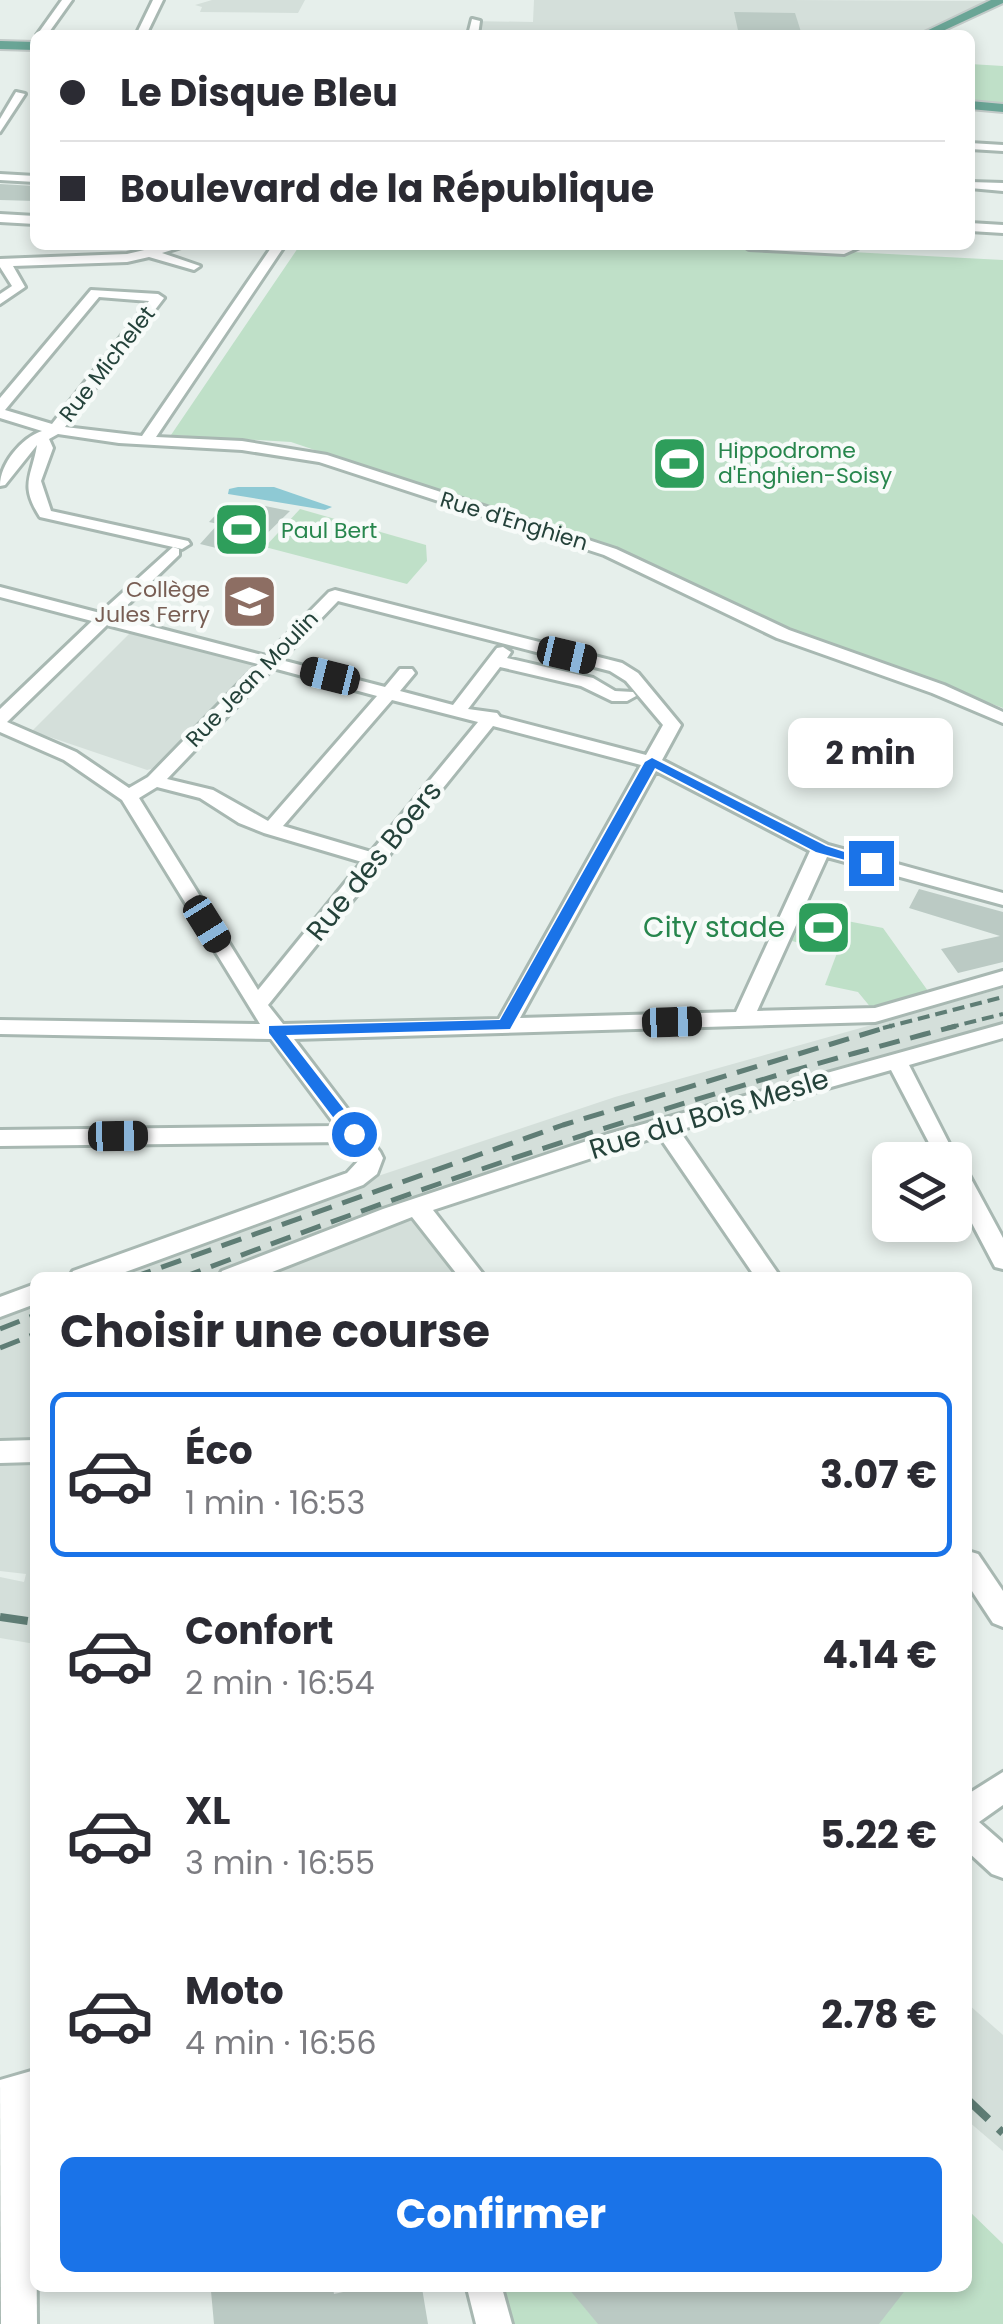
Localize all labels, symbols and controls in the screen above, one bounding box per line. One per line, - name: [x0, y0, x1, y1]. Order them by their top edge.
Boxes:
- text: Le Disque Bleu: [120, 66, 398, 119]
- text: Boulevard de la République: [120, 162, 654, 215]
- street label: Rue Michelet: [52, 300, 162, 428]
- sports icon: Hippodrome d'Enghien-Soisy: [649, 433, 709, 493]
- place label: Hippodrome d'Enghien-Soisy: [718, 435, 893, 491]
- street label: Rue d'Enghien: [436, 484, 592, 558]
- sports icon: Paul Bert: [212, 500, 272, 560]
- place label: Paul Bert: [281, 515, 377, 546]
- school or university icon: Collège Jules Ferry: [219, 572, 279, 632]
- place label: Collège Jules Ferry: [94, 574, 211, 630]
- street label: Rue Jean Moulin: [179, 604, 325, 754]
- car: [534, 634, 600, 676]
- car: [297, 654, 363, 698]
- callout: 2 min: [788, 718, 954, 788]
- text: 2 min: [826, 730, 915, 775]
- street label: Rue des Boers: [297, 773, 451, 949]
- route end: [849, 841, 894, 886]
- car: [178, 891, 236, 957]
- sports icon: City stade: [794, 897, 854, 957]
- place label: City stade: [643, 908, 785, 947]
- car: [641, 1006, 703, 1038]
- street label: Rue du Bois Mesle: [584, 1059, 834, 1169]
- route start: [332, 1112, 377, 1157]
- car: [88, 1120, 148, 1152]
- map controls: [872, 1142, 972, 1242]
- button: layers: [872, 1142, 972, 1242]
- text: Choisir une course: [60, 1300, 490, 1363]
- text: Éco: [185, 1424, 253, 1477]
- icon: car: [65, 1430, 155, 1520]
- text: 3.07 €: [820, 1448, 937, 1501]
- text: 1 min · 16:53: [185, 1480, 365, 1525]
- text: Confort: [185, 1604, 333, 1657]
- icon: car: [65, 1610, 155, 1700]
- text: 4.14 €: [822, 1628, 937, 1681]
- text: 2 min · 16:54: [185, 1660, 375, 1705]
- text: XL: [185, 1784, 230, 1837]
- icon: car: [65, 1790, 155, 1880]
- text: 5.22 €: [820, 1808, 937, 1861]
- text: 3 min · 16:55: [185, 1840, 375, 1885]
- text: Moto: [185, 1964, 284, 2017]
- icon: car: [65, 1970, 155, 2060]
- text: 2.78 €: [821, 1988, 937, 2041]
- text: 4 min · 16:56: [185, 2020, 377, 2065]
- button: Confirmer: [60, 2157, 942, 2272]

